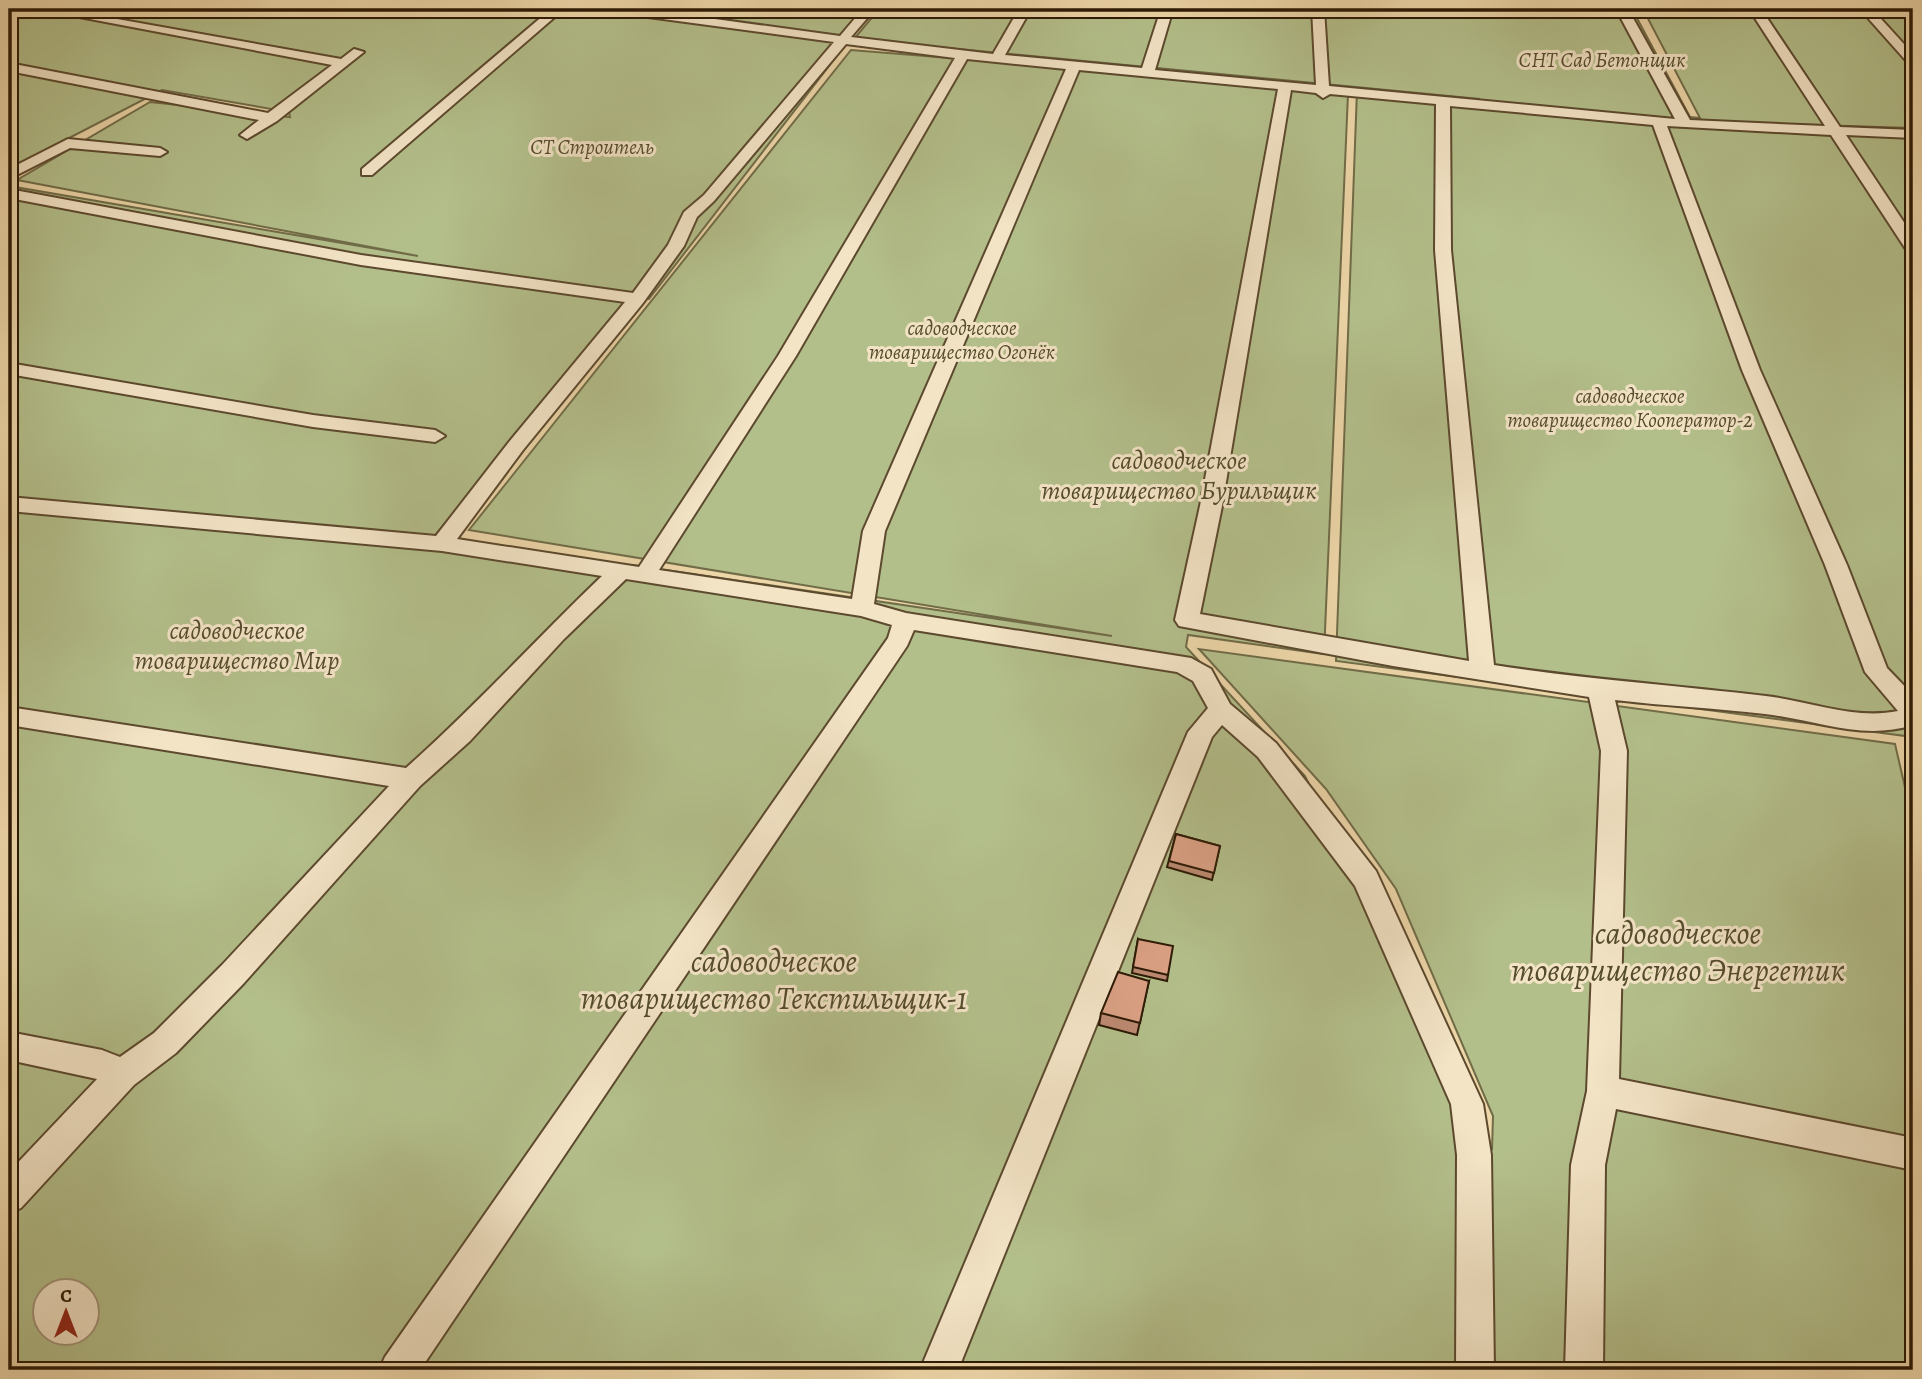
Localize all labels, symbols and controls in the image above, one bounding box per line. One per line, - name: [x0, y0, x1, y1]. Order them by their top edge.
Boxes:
- park label: СНТ Сад Бетонщик: [1519, 46, 1685, 74]
- park label: СТ Строитель: [530, 133, 654, 161]
- park label: садоводческое товарищество Огонёк: [869, 314, 1055, 366]
- park label: садоводческое товарищество Кооператор-2: [1507, 382, 1753, 434]
- park label: садоводческое товарищество Бурильщик: [1041, 443, 1317, 508]
- park label: садоводческое товарищество Мир: [135, 613, 339, 678]
- park label: садоводческое товарищество Энергетик: [1511, 911, 1845, 992]
- park label: садоводческое товарищество Текстильщик-1: [581, 939, 967, 1020]
- north arrow: [32, 1278, 102, 1348]
- text: С: [60, 1283, 72, 1309]

